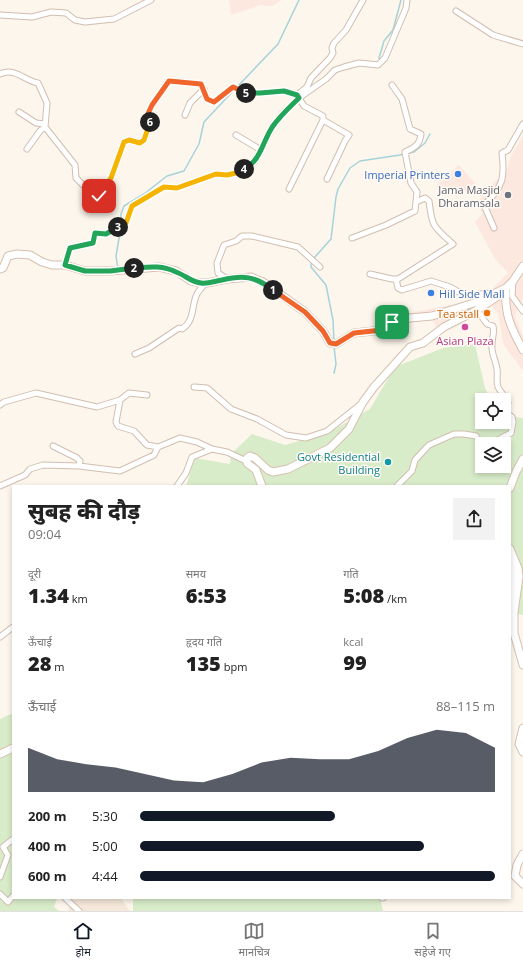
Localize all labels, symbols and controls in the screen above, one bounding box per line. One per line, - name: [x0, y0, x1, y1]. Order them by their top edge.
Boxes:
- pin: 5: [236, 83, 256, 103]
- text: 5: [243, 85, 249, 100]
- pin: 6: [140, 112, 160, 132]
- text: 6: [147, 114, 153, 129]
- pin: 4: [234, 159, 254, 179]
- text: 4: [241, 161, 247, 176]
- place label: Imperial Printers: [364, 167, 450, 182]
- marker: Imperial Printers: [453, 169, 463, 179]
- pin: [82, 179, 116, 213]
- place label: Jama Masjid Dharamsala: [437, 182, 500, 210]
- icon: check: [88, 185, 110, 207]
- marker: Jama Masjid Dharamsala: [503, 190, 513, 200]
- pin: 3: [108, 217, 128, 237]
- text: 3: [115, 219, 121, 234]
- pin: 2: [124, 258, 144, 278]
- text: 2: [131, 260, 137, 275]
- pin: 1: [263, 280, 283, 300]
- text: 1: [270, 282, 276, 297]
- place label: Hill Side Mall: [439, 286, 504, 301]
- marker: Hill Side Mall: [426, 288, 436, 298]
- pin: [375, 305, 409, 339]
- place label: Tea stall: [437, 306, 479, 321]
- marker: Tea stall: [482, 308, 492, 318]
- icon: arrive: [381, 311, 403, 333]
- marker: Asian Plaza: [460, 322, 470, 332]
- place label: Asian Plaza: [436, 333, 494, 348]
- map controls: [475, 393, 511, 473]
- button: locate: [475, 393, 511, 429]
- button: layers: [475, 437, 511, 473]
- place label: Govt Residential Building: [297, 449, 380, 477]
- marker: Govt Residential Building: [383, 457, 393, 467]
- text: सुबह की दौड़: [28, 495, 140, 525]
- button: share: [453, 498, 495, 540]
- text: 09:04: [28, 525, 61, 543]
- text: दूरी: [28, 566, 41, 581]
- text: समय: [186, 566, 206, 581]
- text: गति: [343, 566, 359, 581]
- text: 1.34: [28, 582, 69, 609]
- text: 6:53: [186, 582, 227, 609]
- text: 5:08: [343, 582, 384, 609]
- text: km: [69, 591, 88, 606]
- text: /km: [384, 591, 407, 606]
- text: ऊँचाई: [28, 634, 52, 649]
- text: हृदय गति: [186, 634, 222, 649]
- text: kcal: [343, 634, 363, 649]
- text: 99: [343, 649, 367, 676]
- text: 28: [28, 650, 51, 677]
- text: 135: [186, 650, 221, 677]
- text: m: [51, 659, 64, 674]
- text: bpm: [221, 659, 247, 674]
- text: ऊँचाई: [28, 697, 56, 715]
- text: 88–115 m: [436, 697, 495, 715]
- text: 200 m: [28, 807, 66, 825]
- text: 5:30: [92, 807, 118, 825]
- text: 400 m: [28, 837, 66, 855]
- text: 5:00: [92, 837, 118, 855]
- text: 600 m: [28, 867, 66, 885]
- text: 4:44: [92, 867, 118, 885]
- tab: होम: [72, 920, 94, 960]
- tab: मानचित्र: [238, 920, 270, 960]
- tab: सहेजे गए: [414, 920, 451, 960]

